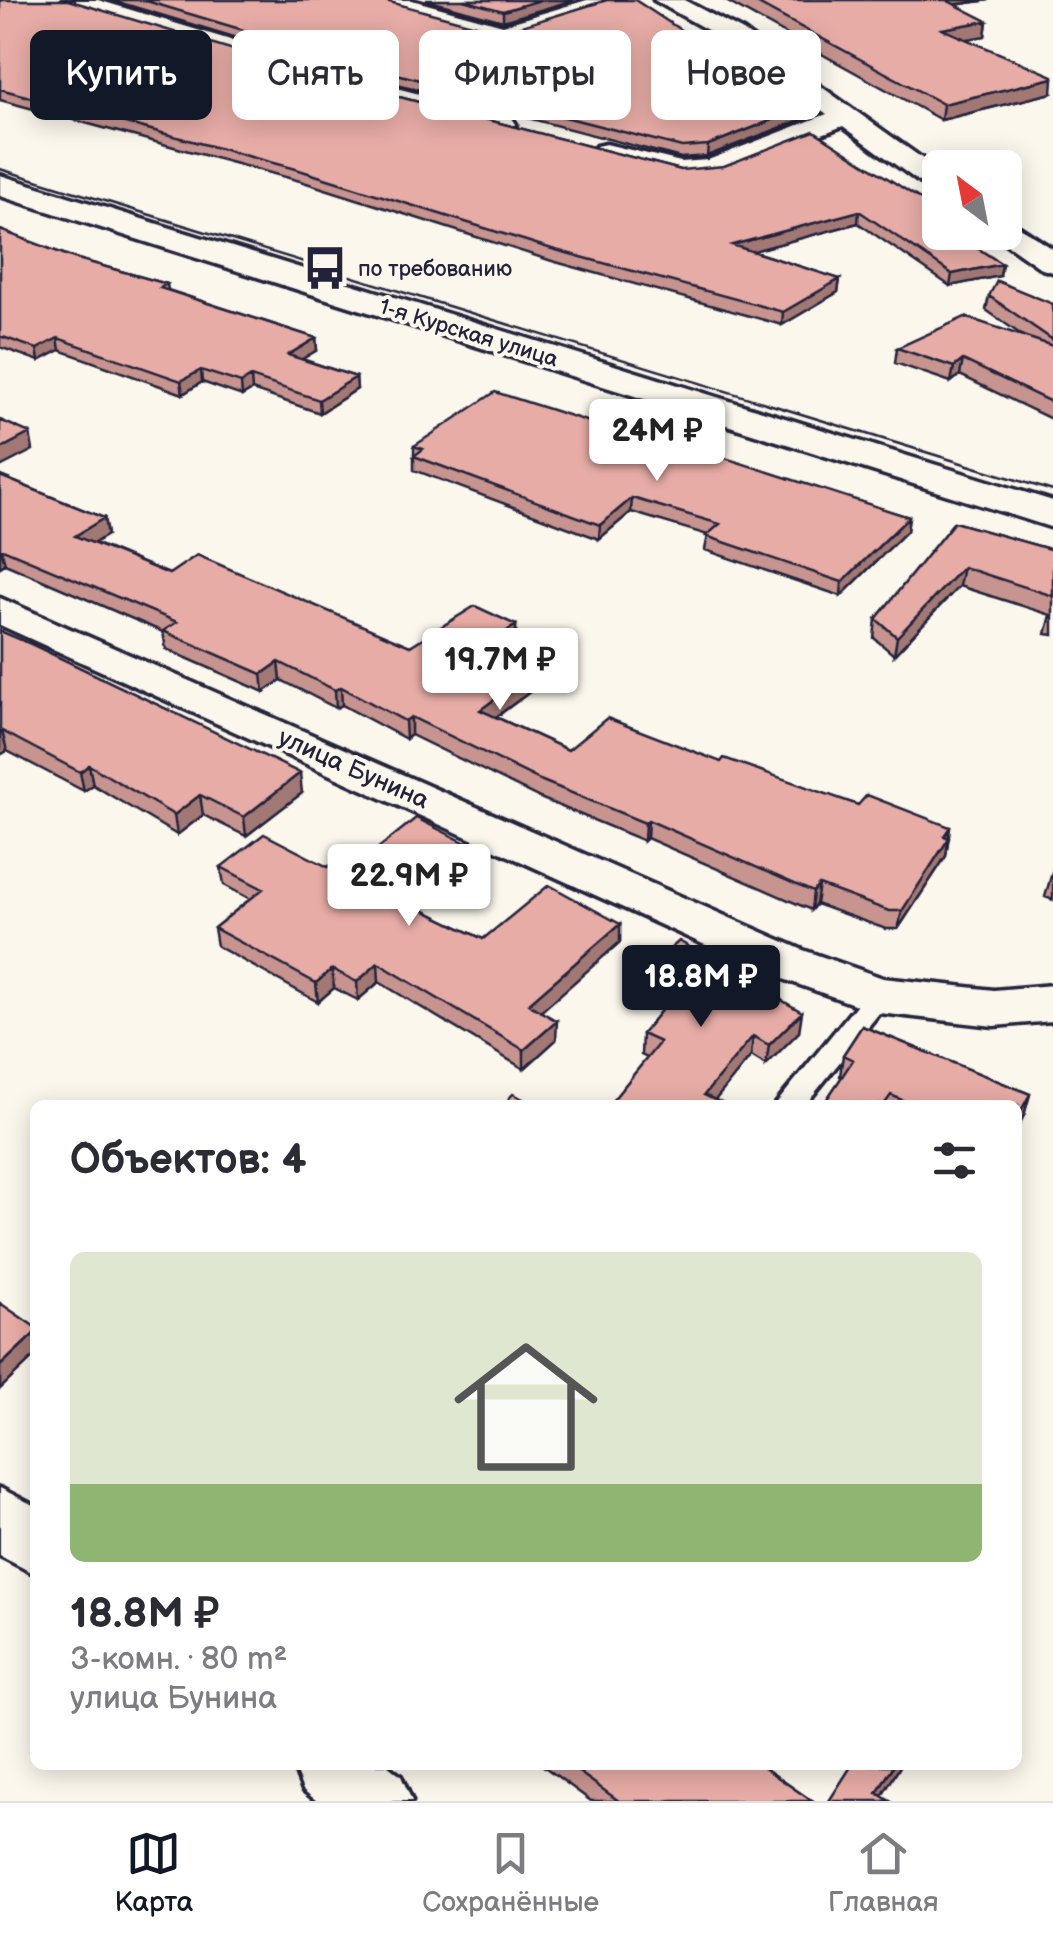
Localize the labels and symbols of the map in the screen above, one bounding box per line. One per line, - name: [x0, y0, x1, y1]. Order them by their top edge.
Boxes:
- north arrow: [922, 150, 1022, 250]
- bus stop icon: по требованию: [301, 244, 349, 292]
- place label: по требованию: [358, 256, 512, 283]
- street label: 1-я Курская улица: [376, 293, 561, 373]
- pin: 24M ₽: [587, 399, 727, 484]
- pin: 19.7M ₽: [408, 628, 592, 713]
- street label: улица Бунина: [273, 722, 434, 817]
- pin: 22.9M ₽: [317, 844, 501, 929]
- pin: 18.8M ₽: [609, 945, 793, 1030]

